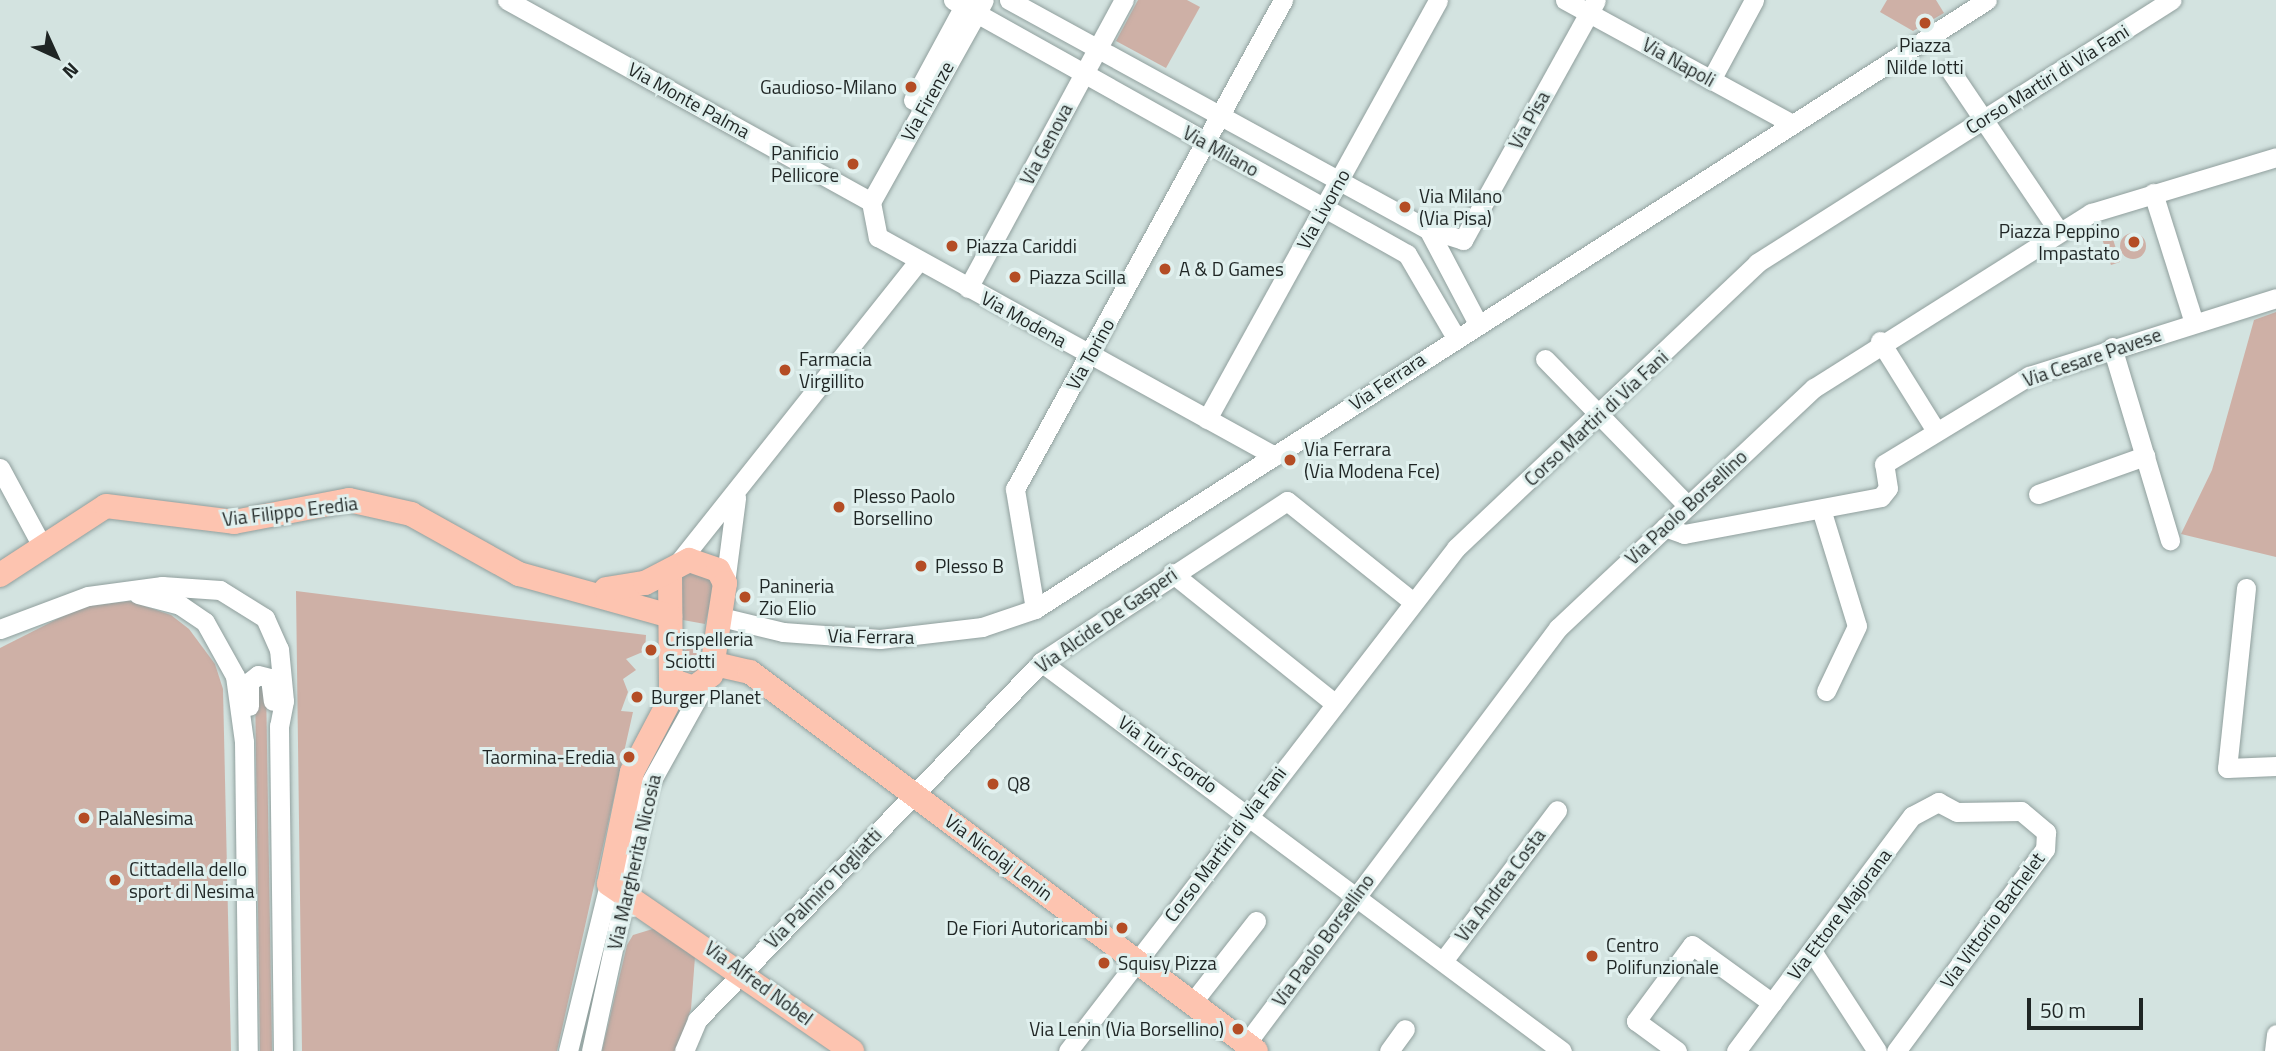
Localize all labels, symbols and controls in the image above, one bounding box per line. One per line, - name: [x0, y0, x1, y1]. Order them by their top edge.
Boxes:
- marker: Piazza Nilde Iotti: [1917, 15, 1933, 31]
- street label: Corso Martiri di Via Fani: [1961, 19, 2133, 139]
- north arrow: [21, 21, 91, 91]
- street label: Via Napoli: [1639, 33, 1719, 91]
- place label: Piazza Nilde Iotti: [1886, 34, 1964, 78]
- text: N: [56, 56, 86, 86]
- street label: Via Monte Palma: [624, 57, 754, 143]
- street label: Via Firenze: [896, 57, 958, 145]
- place label: Gaudioso-Milano: [760, 76, 897, 98]
- marker: Gaudioso-Milano: [903, 79, 919, 95]
- street label: Via Pisa: [1504, 87, 1554, 153]
- street label: Via Genova: [1015, 99, 1077, 189]
- street label: Via Milano: [1179, 121, 1263, 181]
- place label: Panificio Pellicore: [771, 142, 839, 186]
- marker: Panificio Pellicore: [845, 156, 861, 172]
- street label: Via Livorno: [1292, 165, 1354, 253]
- place label: Via Milano (Via Pisa): [1419, 185, 1502, 229]
- marker: Via Milano (Via Pisa): [1397, 199, 1413, 215]
- place label: Piazza Peppino Impastato: [1999, 220, 2120, 264]
- marker: Piazza Peppino Impastato: [2126, 234, 2142, 250]
- place label: Piazza Cariddi: [966, 235, 1077, 257]
- marker: Piazza Cariddi: [944, 238, 960, 254]
- place label: A & D Games: [1179, 258, 1284, 280]
- marker: A & D Games: [1157, 261, 1173, 277]
- place label: Piazza Scilla: [1029, 266, 1126, 288]
- marker: Piazza Scilla: [1007, 269, 1023, 285]
- street label: Via Modena: [977, 286, 1071, 352]
- street label: Via Torino: [1061, 314, 1119, 394]
- street label: Via Cesare Pavese: [2020, 323, 2164, 391]
- street label: Corso Martiri di Via Fani: [1519, 346, 1673, 490]
- street label: Via Ferrara: [1345, 347, 1429, 415]
- place label: Farmacia Virgillito: [799, 348, 872, 392]
- marker: Farmacia Virgillito: [777, 362, 793, 378]
- place label: Via Ferrara (Via Modena Fce): [1304, 438, 1440, 482]
- street label: Via Paolo Borsellino: [1620, 445, 1752, 569]
- marker: Via Ferrara (Via Modena Fce): [1282, 452, 1298, 468]
- place label: Plesso Paolo Borsellino: [853, 485, 955, 529]
- street label: Via Filippo Eredia: [221, 491, 359, 531]
- marker: Plesso Paolo Borsellino: [831, 499, 847, 515]
- place label: Plesso B: [935, 555, 1004, 577]
- marker: Plesso B: [913, 558, 929, 574]
- street label: Via Alcide De Gasperi: [1031, 563, 1181, 677]
- place label: Panineria Zio Elio: [759, 575, 834, 619]
- marker: Panineria Zio Elio: [737, 589, 753, 605]
- street label: Via Ferrara: [827, 624, 915, 648]
- place label: Crispelleria Sciotti: [665, 628, 753, 672]
- marker: Crispelleria Sciotti: [643, 642, 659, 658]
- place label: Burger Planet: [651, 686, 761, 708]
- marker: Burger Planet: [629, 689, 645, 705]
- street label: Via Turi Scordo: [1114, 710, 1222, 798]
- place label: Taormina-Eredia: [482, 746, 615, 768]
- marker: Taormina-Eredia: [621, 749, 637, 765]
- street label: Corso Martiri di Via Fani: [1159, 762, 1291, 926]
- street label: Via Margherita Nicosia: [603, 772, 665, 952]
- place label: Q8: [1007, 773, 1030, 795]
- marker: Q8: [985, 776, 1001, 792]
- place label: PalaNesima: [98, 807, 193, 829]
- street label: Via Nicolaj Lenin: [940, 809, 1058, 905]
- marker: PalaNesima: [76, 810, 92, 826]
- street label: Via Palmiro Togliatti: [760, 823, 886, 953]
- street label: Via Andrea Costa: [1450, 824, 1550, 946]
- street label: Via Ettore Majorana: [1782, 844, 1896, 984]
- street label: Via Vittorio Bachelet: [1935, 848, 2049, 992]
- place label: Cittadella dello sport di Nesima: [129, 858, 254, 902]
- street label: Via Paolo Borsellino: [1267, 869, 1379, 1011]
- marker: Cittadella dello sport di Nesima: [107, 872, 123, 888]
- place label: De Fiori Autoricambi: [946, 917, 1108, 939]
- marker: De Fiori Autoricambi: [1114, 920, 1130, 936]
- place label: Centro Polifunzionale: [1606, 934, 1719, 978]
- street label: Via Alfred Nobel: [701, 936, 817, 1030]
- marker: Centro Polifunzionale: [1584, 948, 1600, 964]
- place label: Squisy Pizza: [1118, 952, 1217, 974]
- marker: Squisy Pizza: [1096, 955, 1112, 971]
- scale bar: [2031, 984, 2146, 1028]
- text: 50 m: [2040, 994, 2086, 1026]
- place label: Via Lenin (Via Borsellino): [1029, 1018, 1224, 1040]
- marker: Via Lenin (Via Borsellino): [1230, 1021, 1246, 1037]

